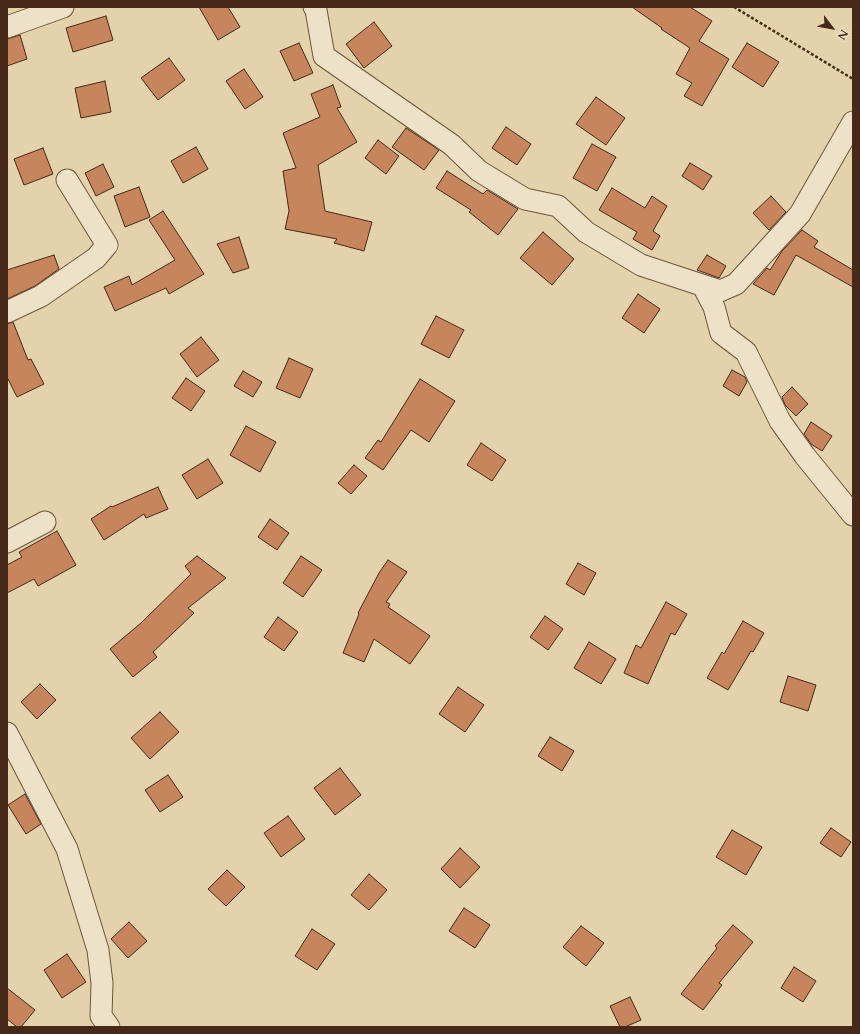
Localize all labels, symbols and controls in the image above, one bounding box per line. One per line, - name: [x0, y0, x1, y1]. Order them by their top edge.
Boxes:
- north arrow: [812, 8, 852, 48]
- text: N: [834, 27, 851, 43]

